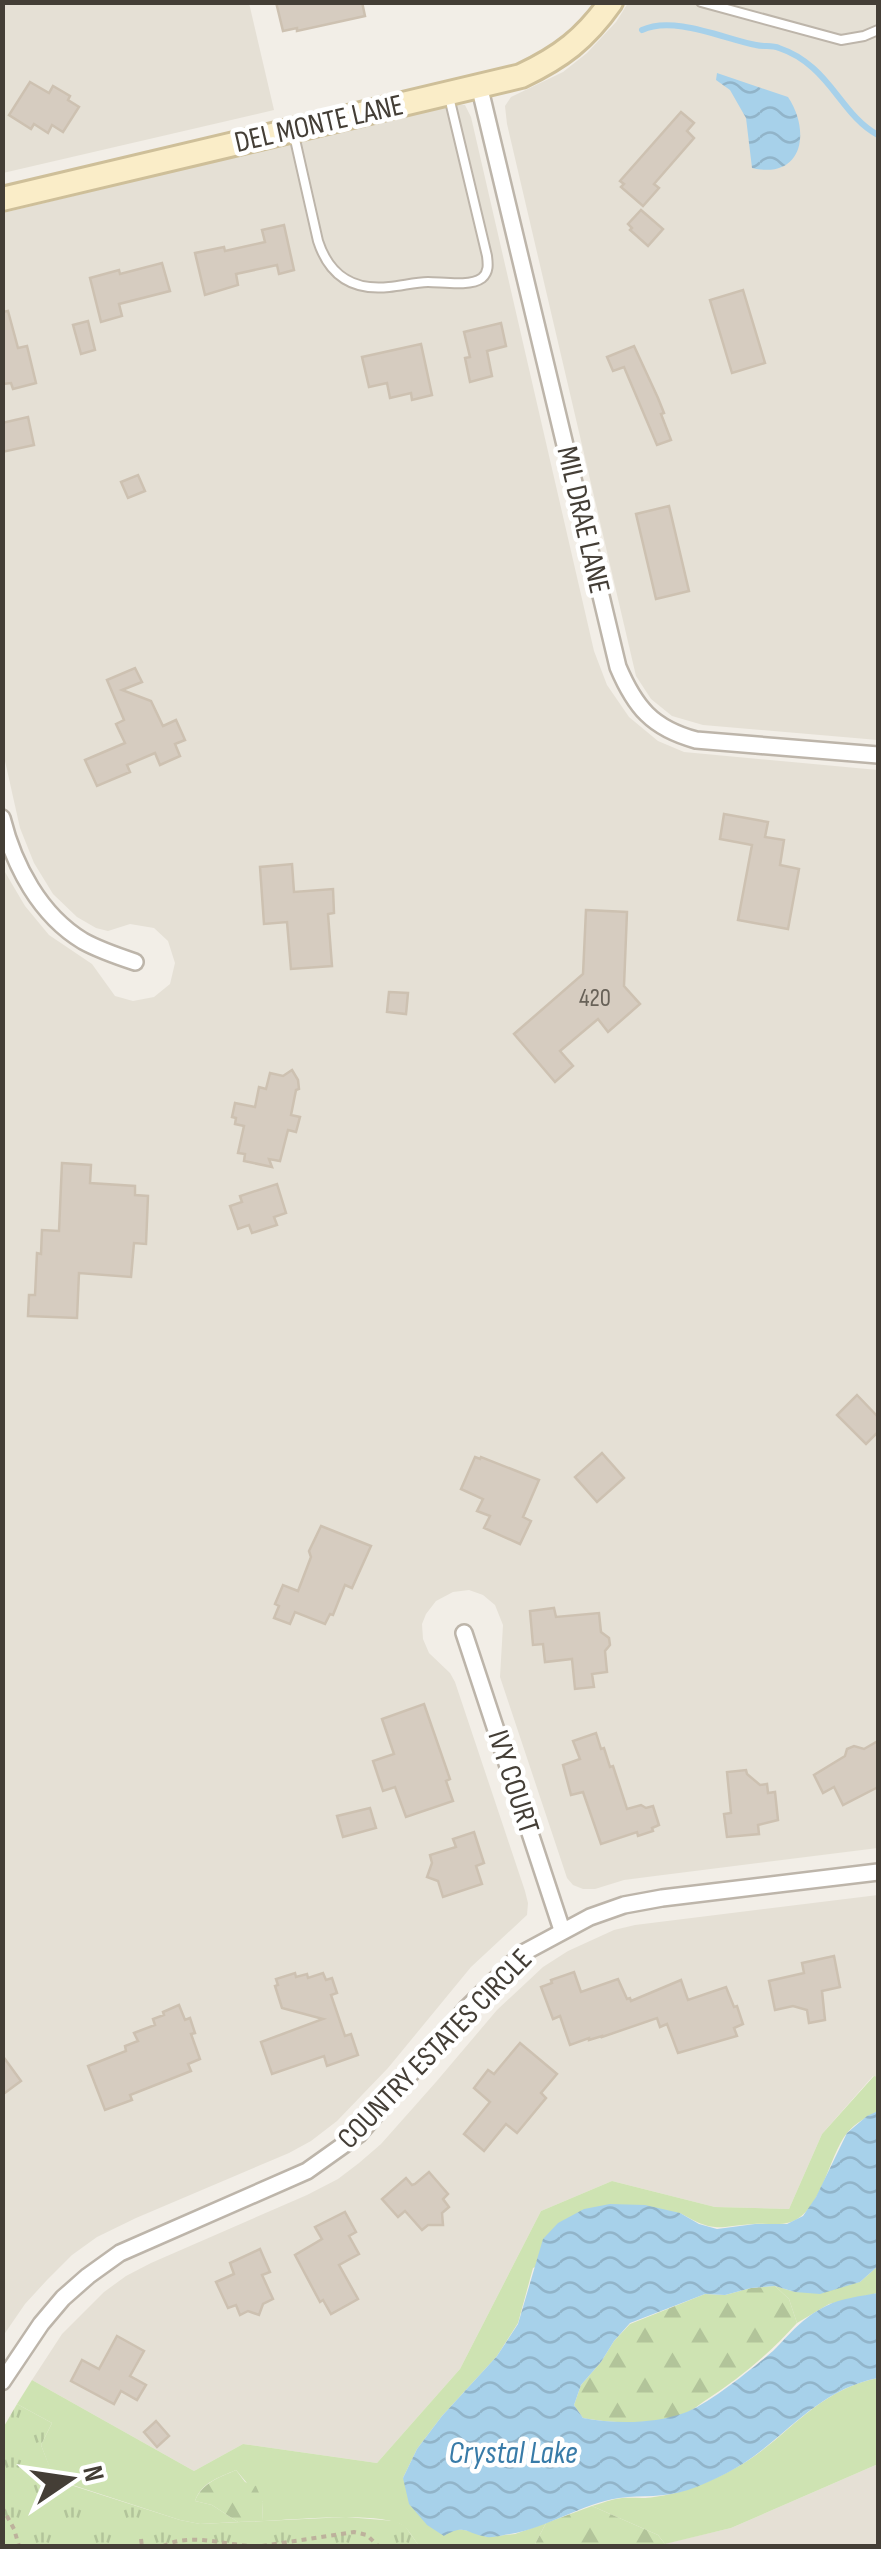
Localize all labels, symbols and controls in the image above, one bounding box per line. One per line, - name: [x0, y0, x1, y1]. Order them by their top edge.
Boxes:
- street label: DEL MONTE LANE: [231, 87, 407, 161]
- street label: MIL DRAE LANE: [549, 443, 617, 597]
- house number: 420: [579, 983, 611, 1014]
- street label: IVY COURT: [479, 1726, 547, 1838]
- street label: COUNTRY ESTATES CIRCLE: [330, 1941, 540, 2157]
- north arrow: [20, 2429, 120, 2529]
- water label: Crystal Lake: [449, 2434, 577, 2473]
- text: N: [75, 2463, 111, 2485]

